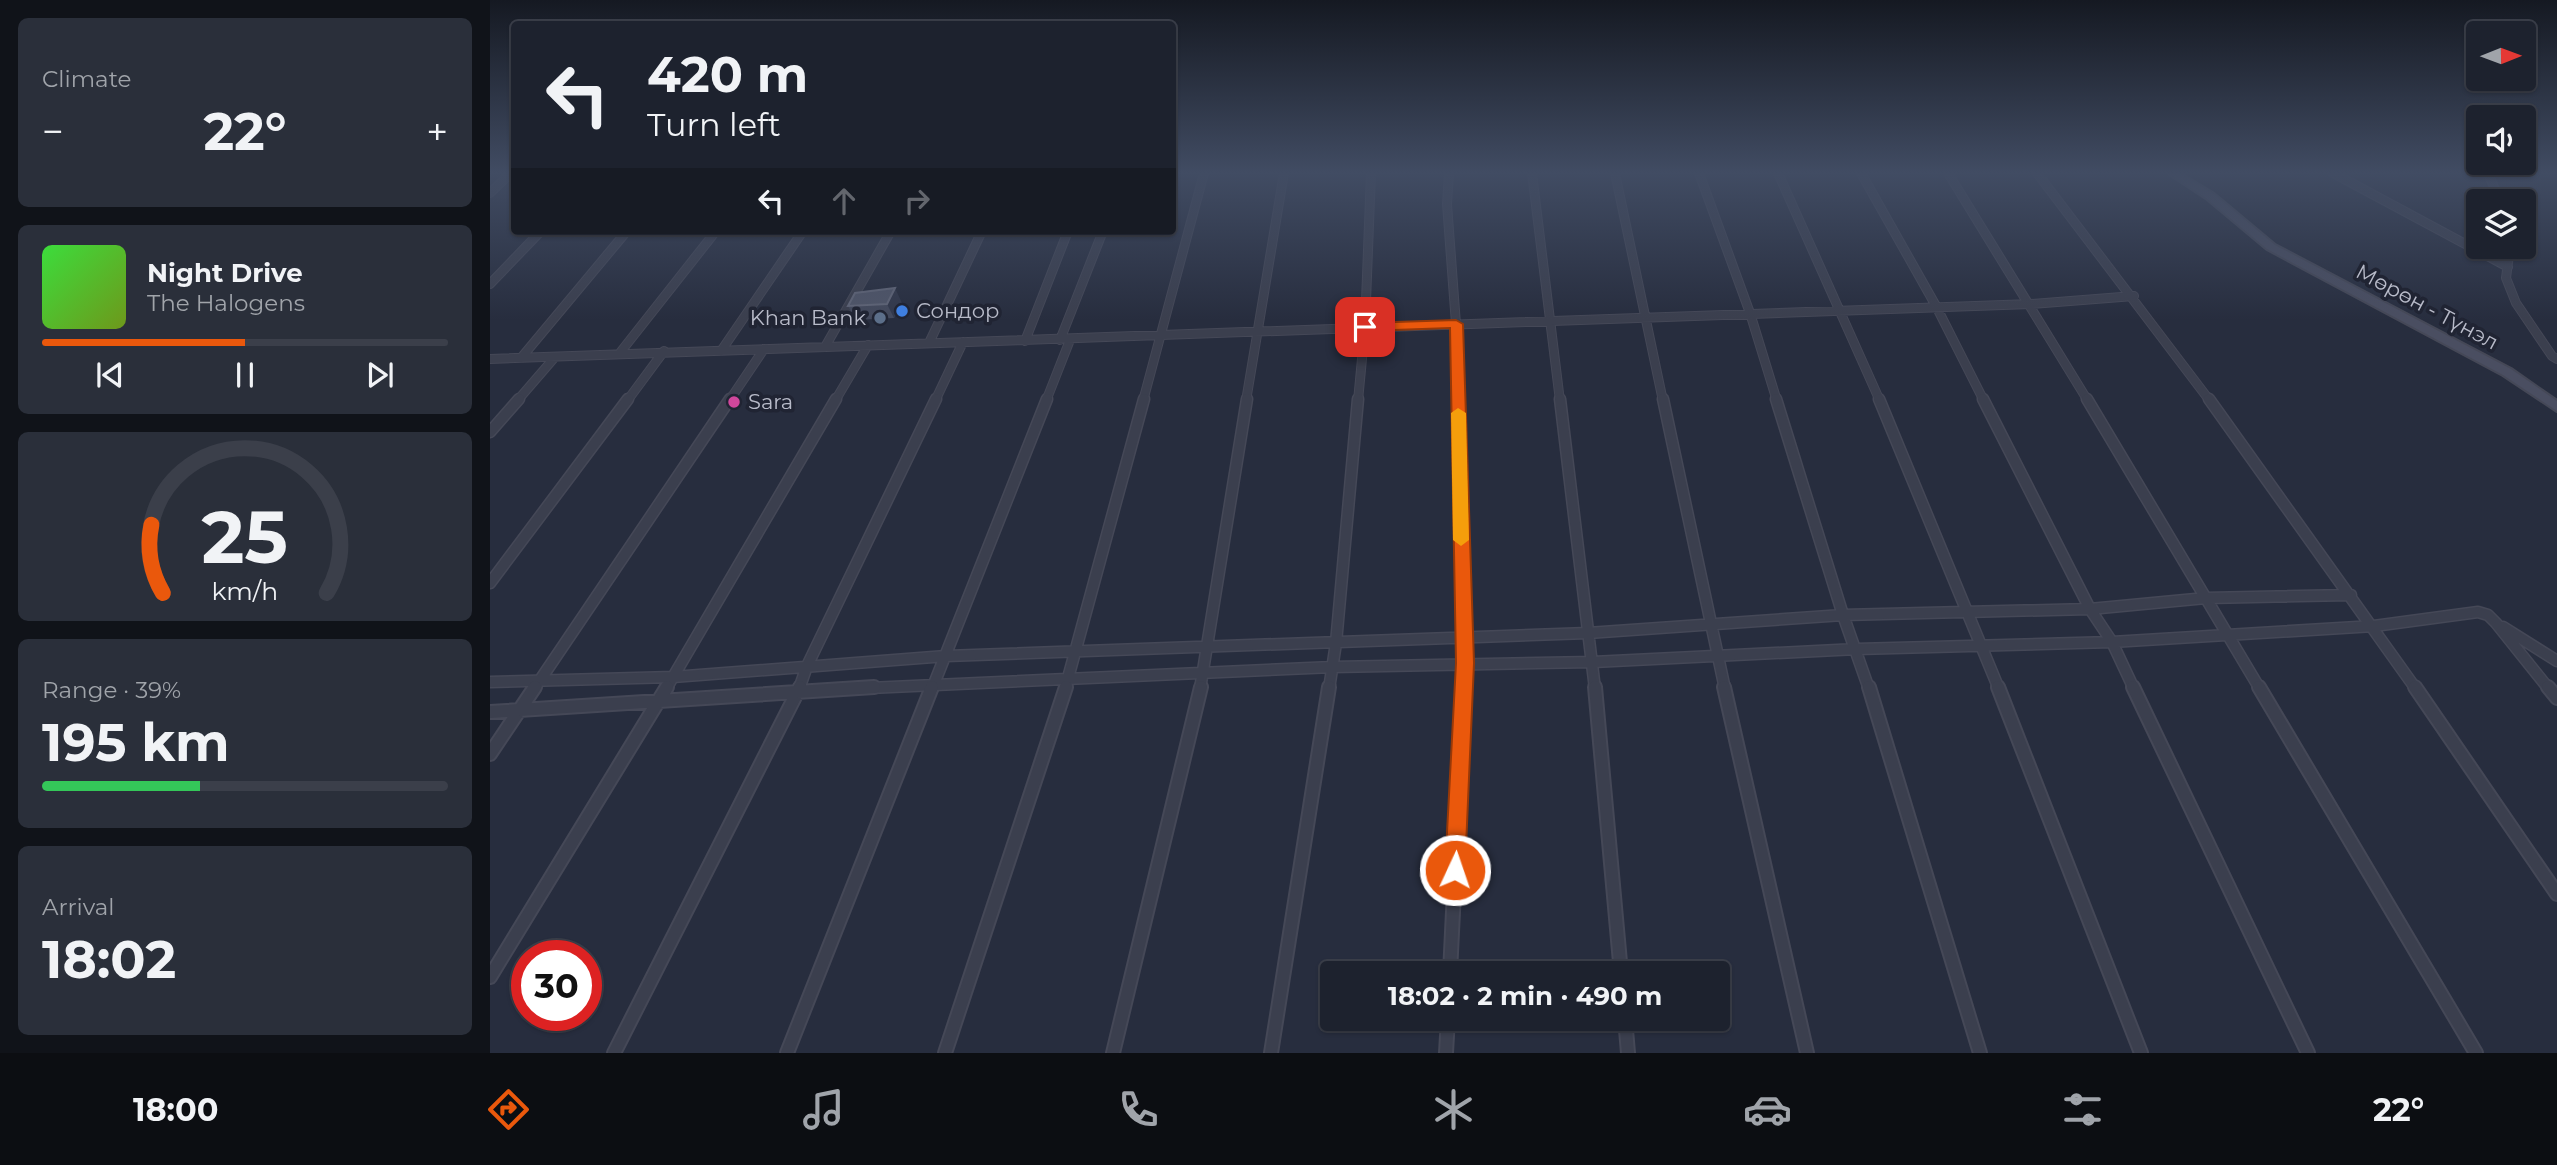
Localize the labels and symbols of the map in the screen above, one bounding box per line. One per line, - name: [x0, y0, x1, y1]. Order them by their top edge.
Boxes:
- north arrow: [2466, 21, 2536, 91]
- street label: Мөрөн - Түнэл: [2352, 259, 2503, 355]
- pin: [1335, 297, 1395, 357]
- place label: Сондор: [916, 298, 1000, 323]
- marker: Сондор: [894, 303, 910, 319]
- place label: Khan Bank: [750, 305, 866, 330]
- marker: Khan Bank: [872, 310, 888, 326]
- place label: Sara: [748, 389, 793, 414]
- marker: Sara: [726, 394, 742, 410]
- position arrow: [1418, 833, 1492, 907]
- speed limit sign: 30: [511, 940, 602, 1031]

